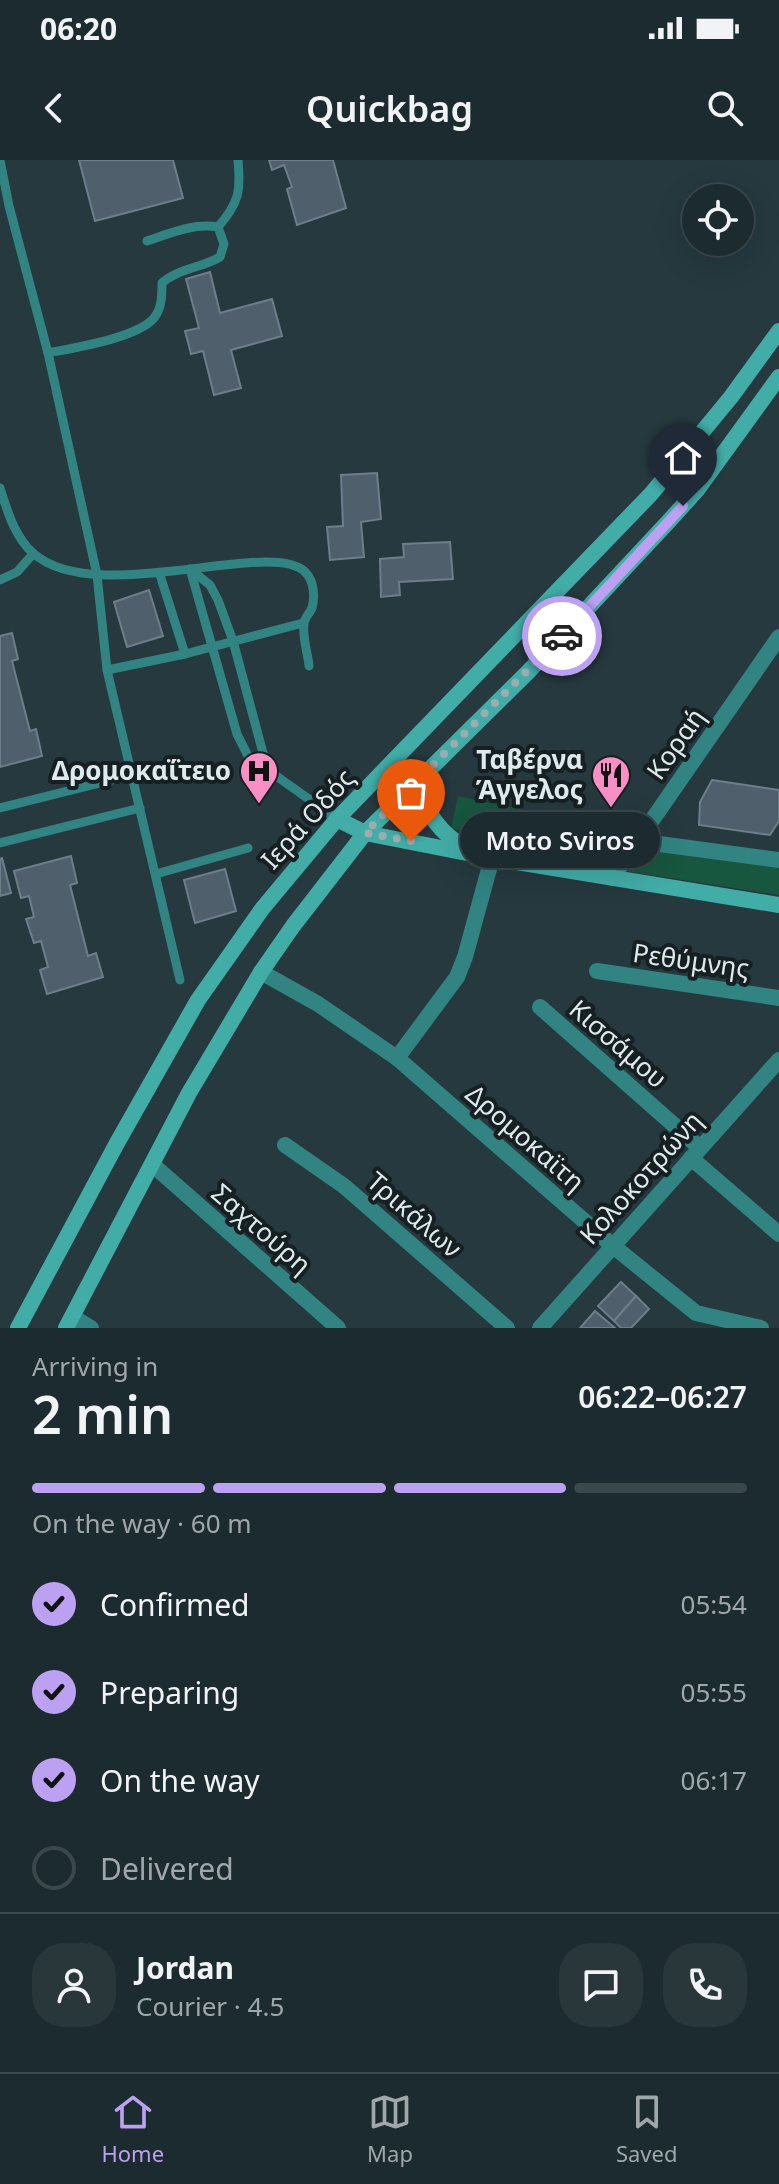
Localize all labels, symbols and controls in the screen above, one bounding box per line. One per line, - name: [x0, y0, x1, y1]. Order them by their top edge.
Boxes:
- text: 06:20: [40, 8, 117, 49]
- text: Quickbag: [306, 84, 473, 133]
- icon: back: [32, 86, 76, 130]
- icon: search: [703, 86, 747, 130]
- map controls: [682, 184, 754, 256]
- button: locate: [682, 184, 754, 256]
- pin: [649, 424, 717, 506]
- icon: home: [661, 436, 705, 480]
- courier: [522, 596, 602, 676]
- icon: car: [540, 614, 584, 658]
- street label: Κοραή: [638, 701, 713, 786]
- place label: Ταβέρνα Άγγελος: [476, 741, 583, 807]
- hospital icon: Δρομοκαΐτειο: [238, 750, 280, 805]
- place label: Δρομοκαΐτειο: [52, 752, 231, 788]
- restaurant icon: Ταβέρνα Άγγελος: [590, 754, 632, 809]
- pin: [377, 759, 445, 841]
- street label: Ιερά Οδός: [253, 760, 362, 876]
- icon: bag: [389, 771, 433, 815]
- callout: Moto Sviros: [459, 813, 659, 869]
- text: Moto Sviros: [485, 822, 635, 858]
- street label: Ρεθύμνης: [631, 934, 752, 986]
- street label: Κισσάμου: [562, 991, 675, 1096]
- street label: Δρομοκαϊτη: [459, 1076, 593, 1199]
- street label: Κολοκοτρώνη: [571, 1103, 710, 1252]
- street label: Τρικάλων: [360, 1163, 470, 1265]
- street label: Σαχτούρη: [204, 1175, 319, 1282]
- text: Arriving in: [32, 1348, 158, 1384]
- text: 06:22–06:27: [578, 1376, 747, 1417]
- text: 2 min: [32, 1378, 173, 1449]
- text: On the way · 60 m: [32, 1505, 252, 1541]
- icon: check: [32, 1582, 76, 1626]
- text: Confirmed: [100, 1584, 250, 1625]
- text: 05:54: [681, 1586, 747, 1622]
- icon: check: [32, 1670, 76, 1714]
- text: Preparing: [100, 1672, 239, 1713]
- text: 05:55: [681, 1674, 747, 1710]
- icon: check: [32, 1758, 76, 1802]
- text: On the way: [100, 1760, 260, 1801]
- text: 06:17: [681, 1762, 747, 1798]
- text: Delivered: [100, 1848, 234, 1889]
- button: person: [32, 1943, 116, 2027]
- button: chat: [559, 1943, 643, 2027]
- button: phone: [663, 1943, 747, 2027]
- text: Jordan: [136, 1947, 234, 1988]
- text: Courier · 4.5: [136, 1988, 284, 2024]
- tab: Home: [102, 2090, 164, 2168]
- tab: Map: [367, 2090, 413, 2168]
- tab: Saved: [616, 2090, 677, 2168]

